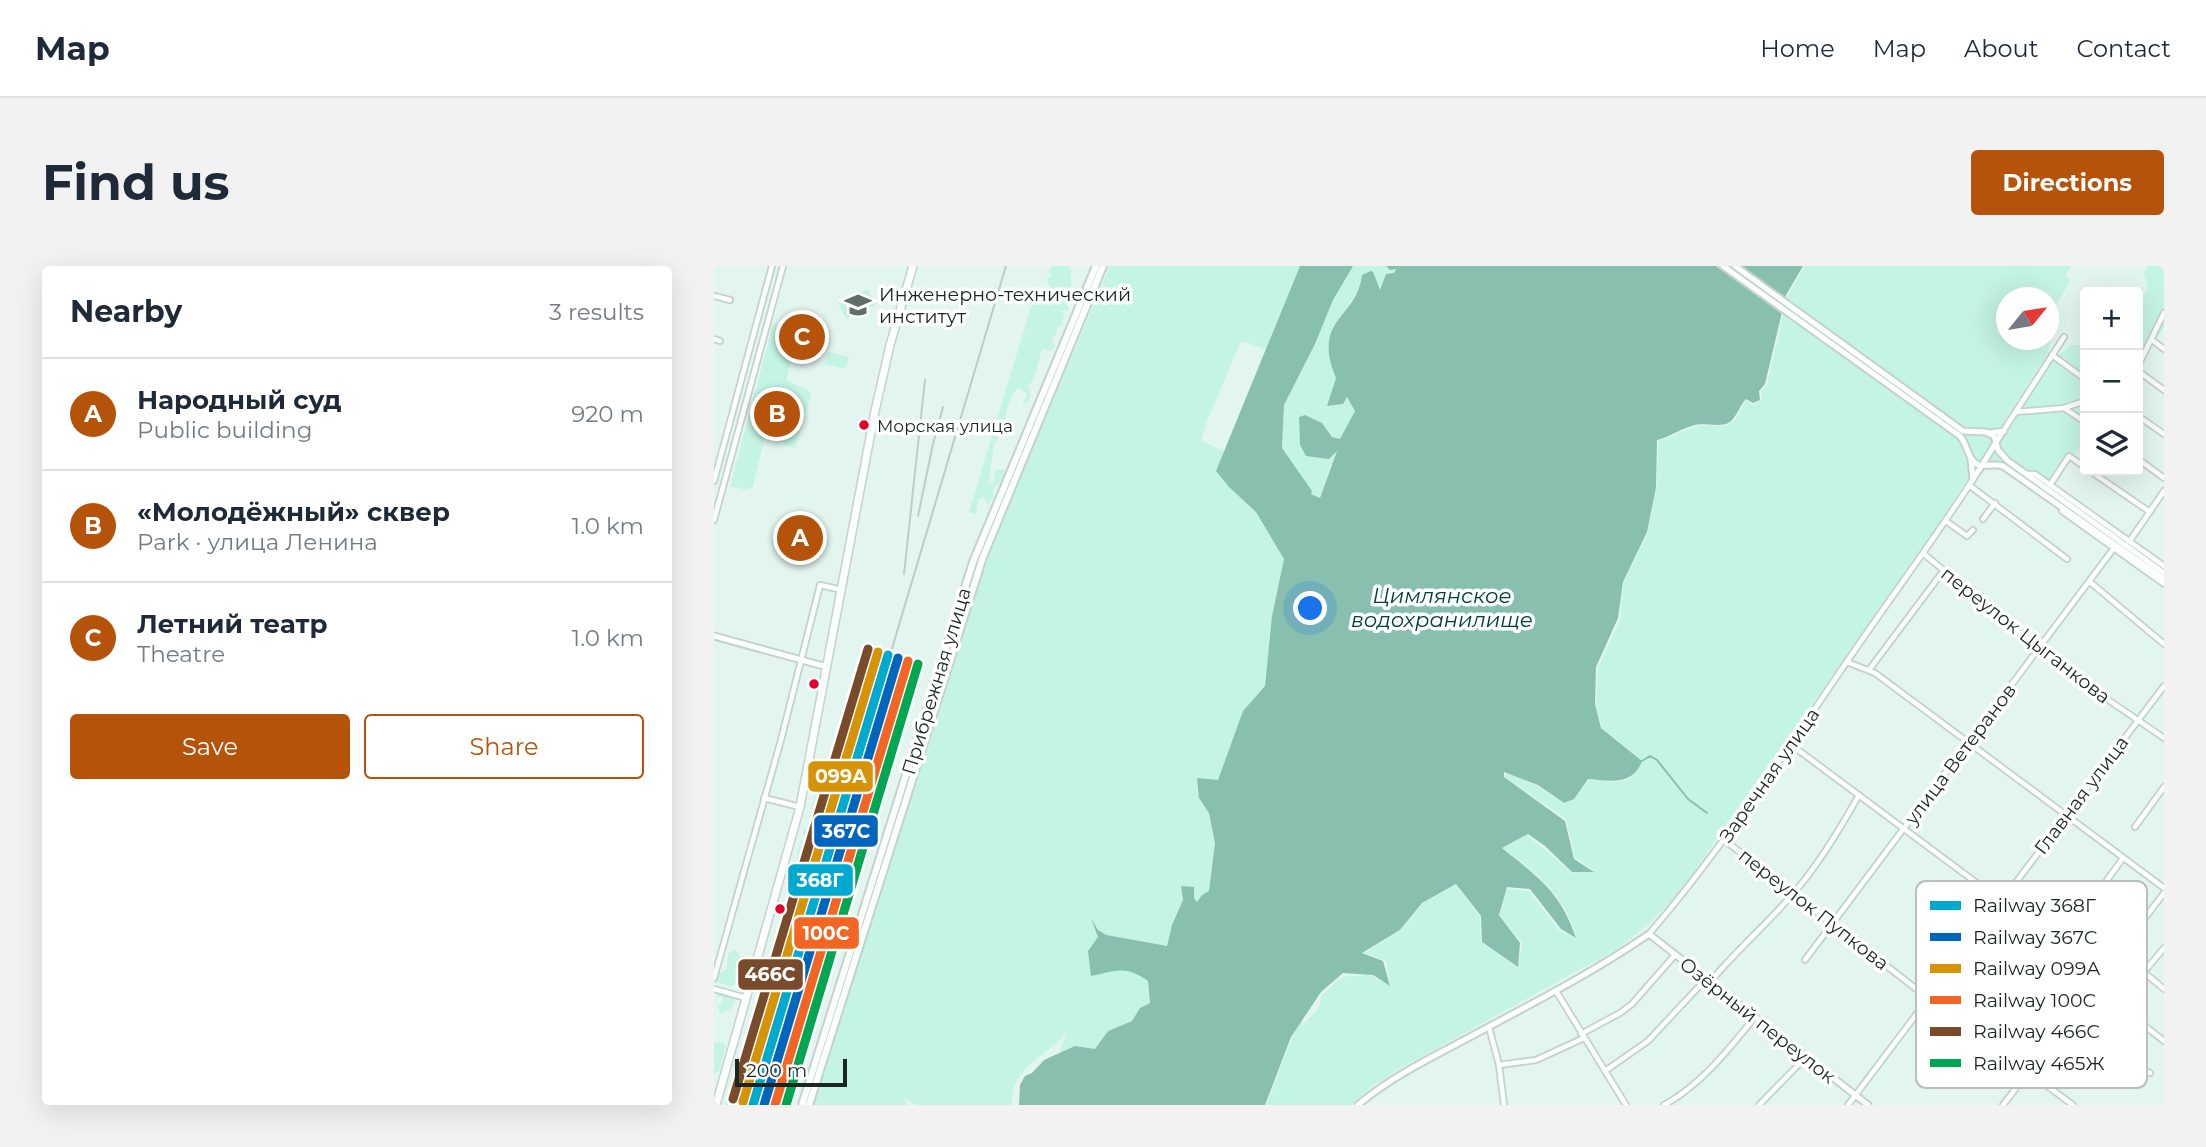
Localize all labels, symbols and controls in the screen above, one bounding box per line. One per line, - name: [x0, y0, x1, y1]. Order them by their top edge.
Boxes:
- text: Map: [35, 28, 110, 68]
- text: Home: [1760, 34, 1835, 63]
- text: Map: [1873, 34, 1926, 63]
- text: About: [1964, 34, 2038, 63]
- text: Contact: [2076, 34, 2171, 63]
- button: Directions: [1971, 150, 2164, 215]
- text: Find us: [42, 153, 230, 212]
- place label: Инженерно-технический институт: [879, 283, 1131, 328]
- north arrow: [1996, 287, 2059, 350]
- map controls: [2080, 287, 2143, 476]
- button: +: [2080, 287, 2143, 350]
- school or university icon: Инженерно-технический институт: [843, 290, 873, 320]
- text: Nearby: [70, 293, 182, 330]
- text: 3 results: [549, 298, 644, 326]
- pin: C: [779, 311, 825, 363]
- button: −: [2080, 350, 2143, 413]
- text: Народный суд: [137, 384, 342, 416]
- pin: B: [754, 388, 800, 440]
- text: A: [84, 400, 102, 428]
- text: 920 m: [571, 400, 644, 428]
- button: layers: [2080, 413, 2143, 476]
- text: Public building: [137, 416, 312, 444]
- place label: Морская улица: [877, 416, 1013, 436]
- marker: Морская улица: [857, 418, 871, 432]
- text: «Молодёжный» сквер: [137, 496, 450, 528]
- text: B: [84, 512, 102, 540]
- text: 1.0 km: [572, 512, 644, 540]
- pin: A: [777, 512, 823, 564]
- text: Park · улица Ленина: [137, 528, 378, 556]
- street label: переулок Цыганкова: [1937, 562, 2115, 709]
- water label: Цимлянское водохранилище: [1351, 583, 1533, 632]
- street label: Прибрежная улица: [897, 585, 976, 777]
- your location: [1293, 591, 1327, 625]
- text: Летний театр: [137, 608, 328, 640]
- text: C: [85, 624, 101, 652]
- text: 1.0 km: [572, 624, 644, 652]
- text: Theatre: [137, 640, 225, 668]
- unlabelled marker: [807, 677, 821, 691]
- street label: улица Ветеранов: [1899, 679, 2021, 830]
- street label: Заречная улица: [1714, 704, 1824, 847]
- button: Save: [70, 714, 350, 779]
- button: Share: [364, 714, 644, 779]
- street label: Главная улица: [2029, 732, 2133, 859]
- line badge: 099А: [807, 760, 874, 793]
- text: 099А: [815, 765, 868, 788]
- line badge: 367С: [813, 814, 879, 848]
- text: 367С: [821, 820, 870, 843]
- street label: переулок Пупкова: [1734, 844, 1893, 975]
- line badge: 368Г: [787, 863, 854, 897]
- text: 368Г: [795, 869, 844, 892]
- legend: [1916, 881, 2147, 1088]
- text: Railway 368Г: [1973, 894, 2096, 917]
- unlabelled marker: [773, 902, 787, 916]
- line badge: 100C: [793, 916, 860, 950]
- text: 100C: [802, 922, 850, 945]
- text: Railway 367С: [1973, 926, 2097, 949]
- street label: Озёрный переулок: [1675, 952, 1840, 1088]
- text: Railway 099А: [1973, 957, 2100, 980]
- line badge: 466С: [737, 958, 804, 991]
- text: 466С: [744, 963, 796, 986]
- text: Railway 100C: [1973, 989, 2096, 1012]
- text: Railway 466С: [1973, 1020, 2100, 1043]
- text: Railway 465Ж: [1973, 1052, 2105, 1075]
- scale bar: [735, 1056, 847, 1088]
- text: 200 m: [746, 1059, 807, 1082]

